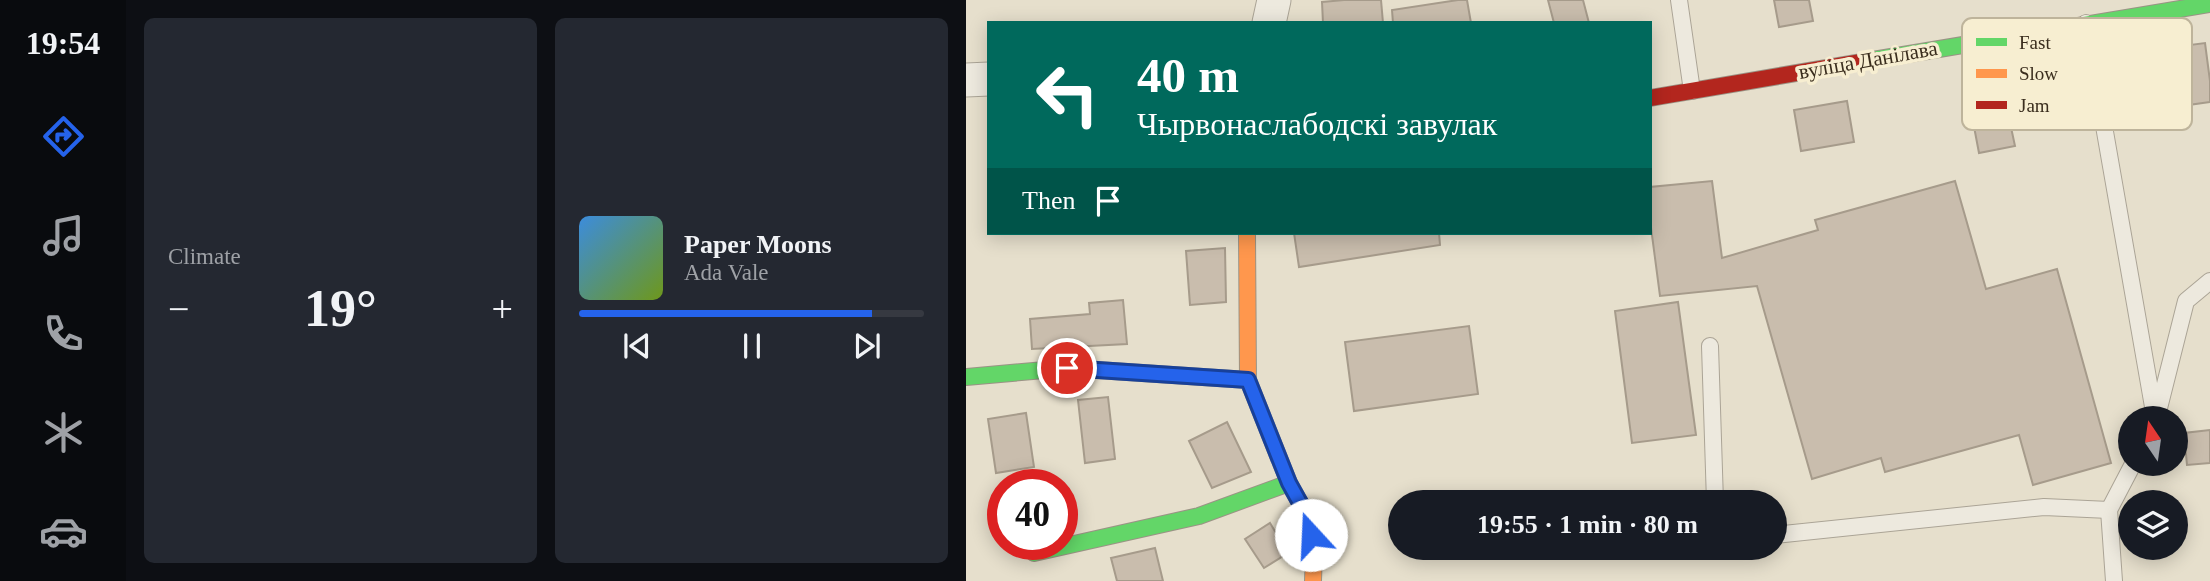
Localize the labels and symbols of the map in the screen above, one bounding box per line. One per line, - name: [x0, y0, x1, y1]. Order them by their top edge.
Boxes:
- legend: [1962, 18, 2192, 130]
- text: Fast: [2019, 32, 2051, 53]
- street label: вуліца Данілава: [1797, 36, 1940, 84]
- text: Slow: [2019, 63, 2058, 84]
- text: Jam: [2019, 95, 2050, 116]
- pin: [1037, 338, 1097, 398]
- north arrow: [2118, 406, 2188, 476]
- speed limit sign: 40: [987, 469, 1078, 560]
- position arrow: [1274, 498, 1348, 572]

